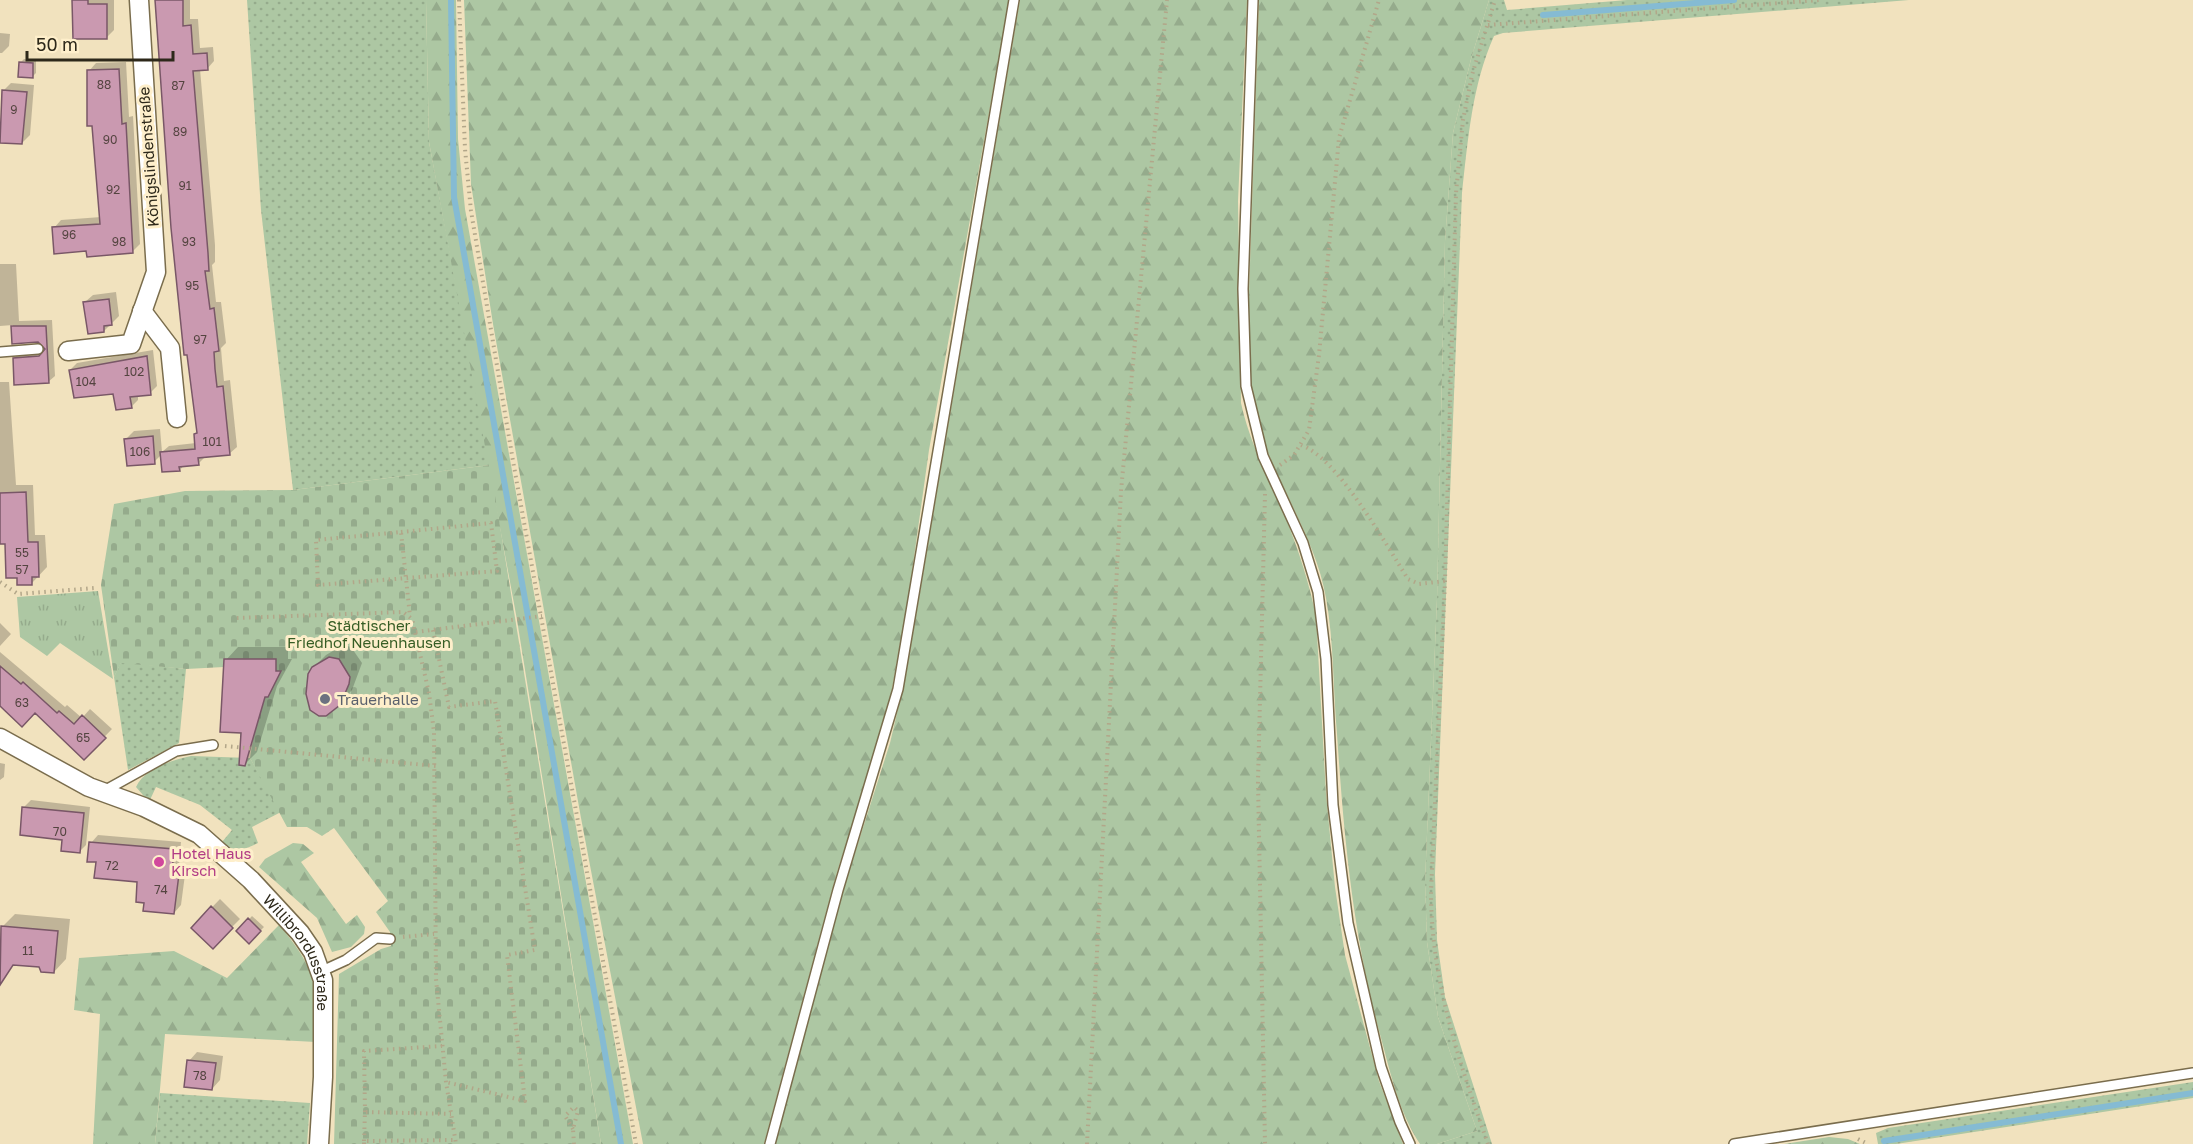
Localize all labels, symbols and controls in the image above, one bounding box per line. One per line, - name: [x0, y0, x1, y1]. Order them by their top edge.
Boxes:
- scale bar: [27, 24, 172, 62]
- text: 50 m: [36, 33, 78, 55]
- house number: 88: [97, 77, 111, 92]
- house number: 87: [171, 78, 185, 93]
- street label: Königslindenstraße: [134, 86, 162, 228]
- house number: 9: [10, 102, 18, 117]
- house number: 89: [173, 124, 187, 139]
- house number: 90: [103, 132, 117, 147]
- house number: 91: [178, 178, 192, 193]
- house number: 92: [106, 182, 120, 197]
- house number: 96: [62, 227, 76, 242]
- house number: 98: [112, 234, 126, 249]
- house number: 93: [182, 234, 196, 249]
- house number: 95: [185, 278, 199, 293]
- house number: 97: [193, 332, 207, 347]
- house number: 102: [124, 364, 144, 379]
- house number: 104: [76, 374, 96, 389]
- house number: 101: [202, 434, 222, 449]
- house number: 106: [130, 444, 150, 459]
- house number: 55: [15, 545, 29, 560]
- house number: 57: [15, 562, 29, 577]
- park label: Städtischer Friedhof Neuenhausen: [287, 616, 451, 651]
- place label: Trauerhalle: [337, 690, 419, 708]
- marker: Trauerhalle: [318, 692, 332, 706]
- house number: 63: [15, 695, 29, 710]
- house number: 65: [76, 730, 90, 745]
- house number: 70: [53, 824, 67, 839]
- place label: Hotel Haus Kirsch: [171, 844, 252, 879]
- marker: Hotel Haus Kirsch: [152, 855, 166, 869]
- house number: 72: [105, 858, 119, 873]
- house number: 74: [154, 882, 168, 897]
- street label: Willibrordusstraße: [260, 890, 332, 1011]
- house number: 11: [22, 943, 34, 958]
- house number: 78: [193, 1068, 207, 1083]

